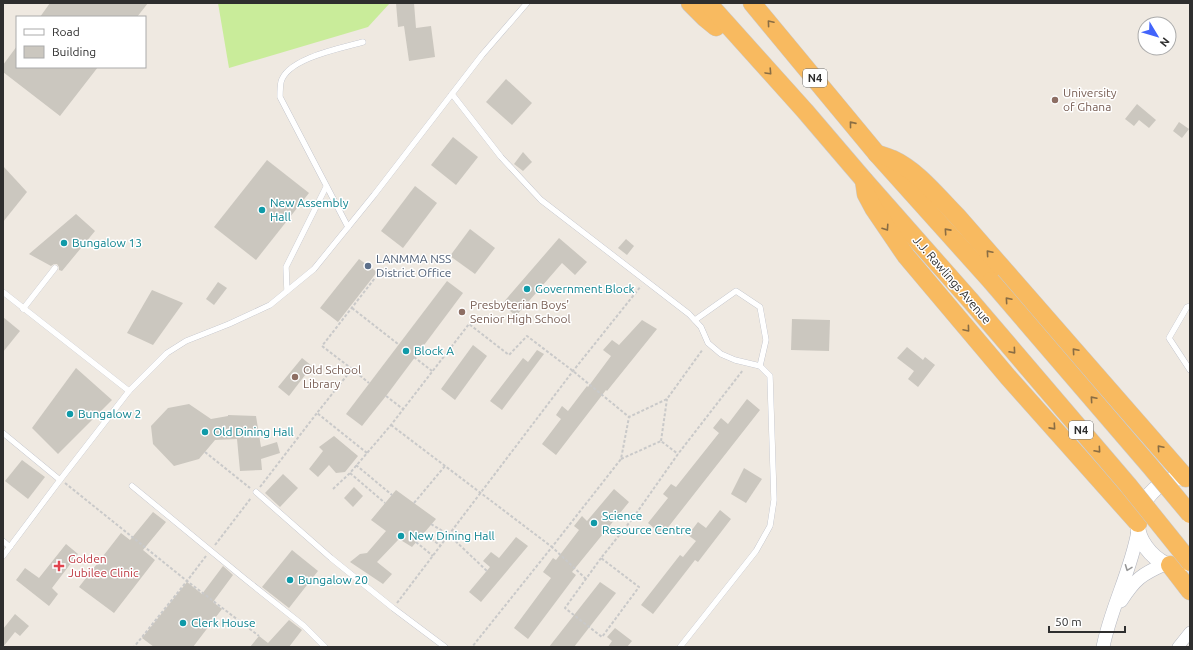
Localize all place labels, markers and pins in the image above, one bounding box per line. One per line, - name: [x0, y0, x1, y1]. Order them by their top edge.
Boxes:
- place label: University of Ghana: [1063, 86, 1117, 113]
- marker: University of Ghana: [1050, 95, 1060, 105]
- place label: New Assembly Hall: [270, 196, 349, 223]
- marker: New Assembly Hall: [257, 205, 267, 215]
- place label: Bungalow 13: [72, 236, 142, 249]
- marker: Bungalow 13: [59, 238, 69, 248]
- place label: LANMMA NSS District Office: [376, 252, 451, 279]
- marker: LANMMA NSS District Office: [363, 261, 373, 271]
- place label: Government Block: [535, 282, 635, 295]
- marker: Government Block: [522, 284, 532, 294]
- place label: Presbyterian Boys' Senior High School: [470, 298, 571, 325]
- marker: Presbyterian Boys' Senior High School: [457, 307, 467, 317]
- place label: Block A: [414, 344, 454, 357]
- marker: Block A: [401, 346, 411, 356]
- place label: Old School Library: [303, 363, 361, 390]
- marker: Old School Library: [290, 372, 300, 382]
- place label: Bungalow 2: [78, 407, 141, 420]
- marker: Bungalow 2: [65, 409, 75, 419]
- place label: Old Dining Hall: [213, 425, 294, 438]
- marker: Old Dining Hall: [200, 427, 210, 437]
- place label: Science Resource Centre: [602, 509, 691, 536]
- marker: Science Resource Centre: [589, 518, 599, 528]
- place label: New Dining Hall: [409, 529, 495, 542]
- marker: New Dining Hall: [396, 531, 406, 541]
- place label: Golden Jubilee Clinic: [68, 552, 139, 579]
- marker: Golden Jubilee Clinic: [53, 560, 65, 572]
- place label: Bungalow 20: [298, 573, 368, 586]
- marker: Bungalow 20: [285, 575, 295, 585]
- place label: Clerk House: [191, 616, 256, 629]
- marker: Clerk House: [178, 618, 188, 628]

